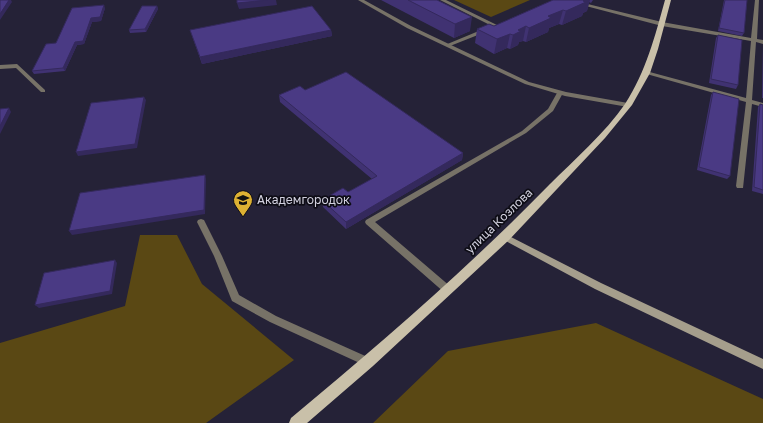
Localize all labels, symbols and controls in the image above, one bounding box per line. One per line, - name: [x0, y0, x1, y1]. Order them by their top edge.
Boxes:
- street label: улица Козлова: [462, 185, 535, 256]
- school or university icon: Академгородок: [232, 189, 254, 217]
- place label: Академгородок: [257, 192, 350, 207]

